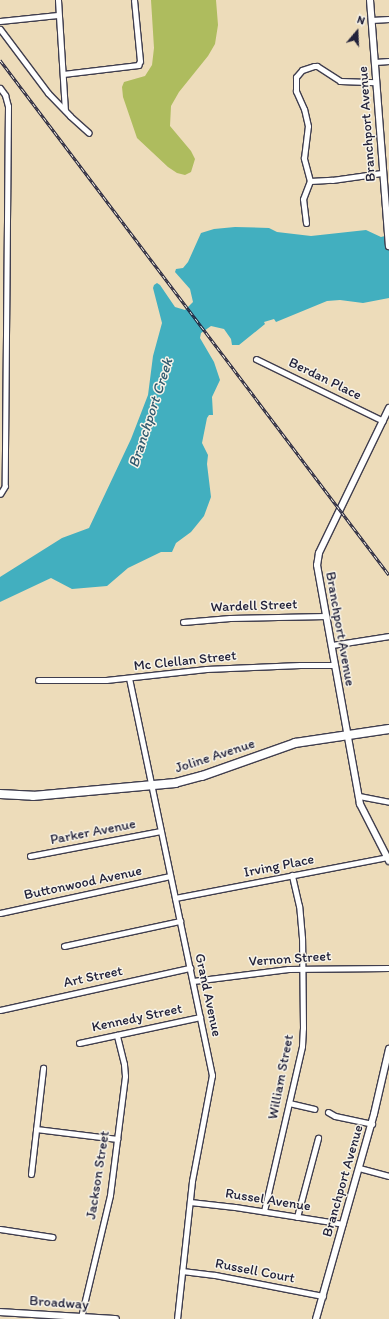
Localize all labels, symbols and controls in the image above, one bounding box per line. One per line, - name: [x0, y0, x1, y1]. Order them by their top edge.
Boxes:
- north arrow: [337, 12, 377, 52]
- text: N: [355, 13, 367, 28]
- street label: Branchport Avenue: [355, 66, 379, 182]
- street label: Berdan Place: [286, 354, 364, 404]
- water label: Branchport Creek: [125, 356, 177, 470]
- street label: Branchport Avenue: [322, 571, 358, 687]
- street label: Wardell Street: [210, 596, 298, 616]
- street label: Mc Clellan Street: [133, 647, 237, 675]
- street label: Joline Avenue: [173, 735, 257, 777]
- street label: Parker Avenue: [49, 815, 137, 849]
- street label: Irving Place: [242, 851, 316, 881]
- street label: Buttonwood Avenue: [22, 862, 144, 904]
- street label: Vernon Street: [248, 948, 332, 970]
- street label: Grand Avenue: [191, 952, 225, 1038]
- street label: Art Street: [62, 963, 124, 991]
- street label: Kennedy Street: [90, 1000, 184, 1036]
- street label: William Street: [265, 1033, 297, 1121]
- street label: Branchport Avenue: [319, 1123, 367, 1239]
- street label: Jackson Street: [83, 1130, 113, 1220]
- street label: Russel Avenue: [224, 1185, 312, 1215]
- street label: Russell Court: [214, 1255, 296, 1287]
- street label: Broadway: [29, 1293, 89, 1313]

